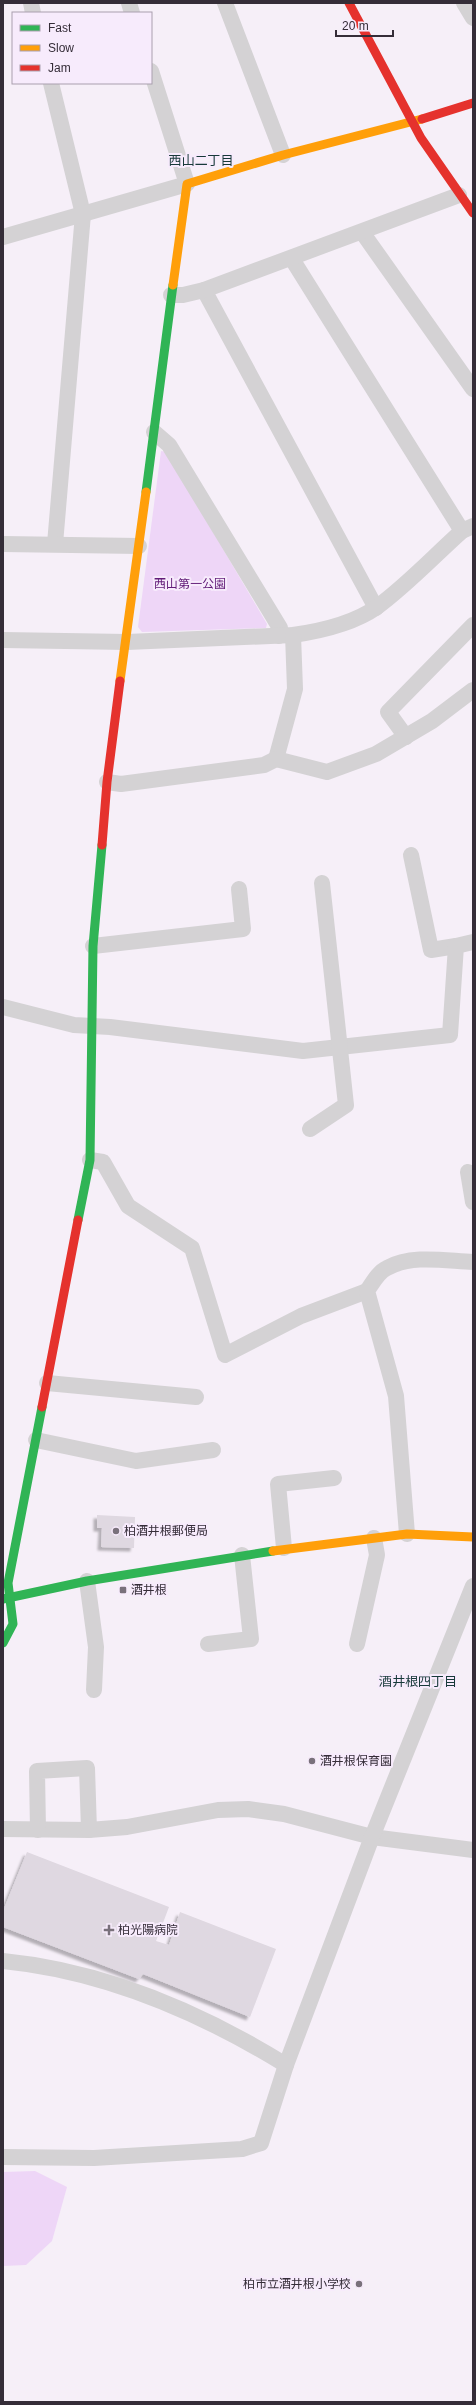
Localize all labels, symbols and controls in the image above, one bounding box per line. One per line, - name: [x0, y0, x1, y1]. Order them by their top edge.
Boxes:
- legend: [12, 12, 152, 84]
- scale bar: [336, 12, 393, 38]
- text: 20 m: [342, 19, 369, 33]
- text: Fast: [48, 21, 72, 35]
- text: Slow: [48, 41, 74, 55]
- text: Jam: [48, 61, 71, 75]
- district label: 西山二丁目: [168, 153, 234, 168]
- park label: 西山第一公園: [154, 577, 226, 591]
- place label: 柏酒井根郵便局: [124, 1524, 208, 1538]
- marker: 柏酒井根郵便局: [111, 1526, 121, 1536]
- place label: 酒井根: [131, 1583, 167, 1597]
- marker: 酒井根: [118, 1585, 128, 1595]
- district label: 酒井根四丁目: [379, 1674, 457, 1689]
- place label: 酒井根保育園: [320, 1754, 392, 1768]
- marker: 酒井根保育園: [307, 1756, 317, 1766]
- place label: 柏光陽病院: [118, 1923, 178, 1937]
- marker: 柏光陽病院: [103, 1924, 115, 1936]
- place label: 柏市立酒井根小学校: [243, 2277, 351, 2291]
- marker: 柏市立酒井根小学校: [354, 2279, 364, 2289]

